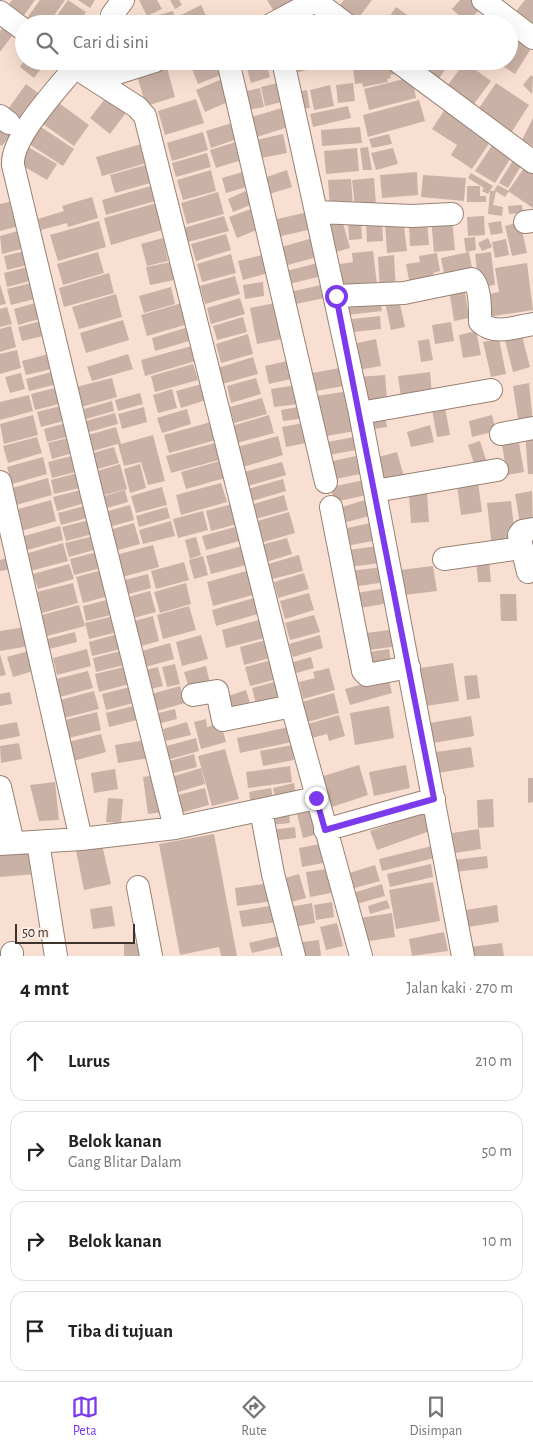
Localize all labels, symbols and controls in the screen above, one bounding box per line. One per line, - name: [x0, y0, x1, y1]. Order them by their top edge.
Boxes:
- search box: [15, 15, 518, 70]
- icon: search: [33, 29, 61, 57]
- text: Cari di sini: [73, 33, 149, 52]
- route start: [325, 285, 348, 308]
- route end: [305, 787, 328, 810]
- scale bar: [15, 921, 135, 944]
- text: 50 m: [22, 926, 49, 940]
- text: 4 mnt: [20, 978, 69, 999]
- text: Jalan kaki · 270 m: [407, 980, 513, 996]
- icon: ahead: [21, 1047, 49, 1075]
- text: Lurus: [68, 1052, 110, 1071]
- text: 210 m: [475, 1053, 512, 1069]
- text: Belok kanan: [68, 1132, 162, 1151]
- icon: right: [21, 1137, 49, 1165]
- text: 50 m: [481, 1143, 512, 1159]
- text: Gang Blitar Dalam: [68, 1154, 182, 1170]
- icon: right: [21, 1227, 49, 1255]
- text: Belok kanan: [68, 1232, 162, 1251]
- text: 10 m: [483, 1233, 512, 1249]
- icon: arrive: [21, 1317, 49, 1345]
- text: Tiba di tujuan: [68, 1322, 173, 1341]
- tab: Peta: [71, 1393, 99, 1440]
- tab: Rute: [240, 1393, 268, 1440]
- tab: Disimpan: [409, 1393, 462, 1440]

